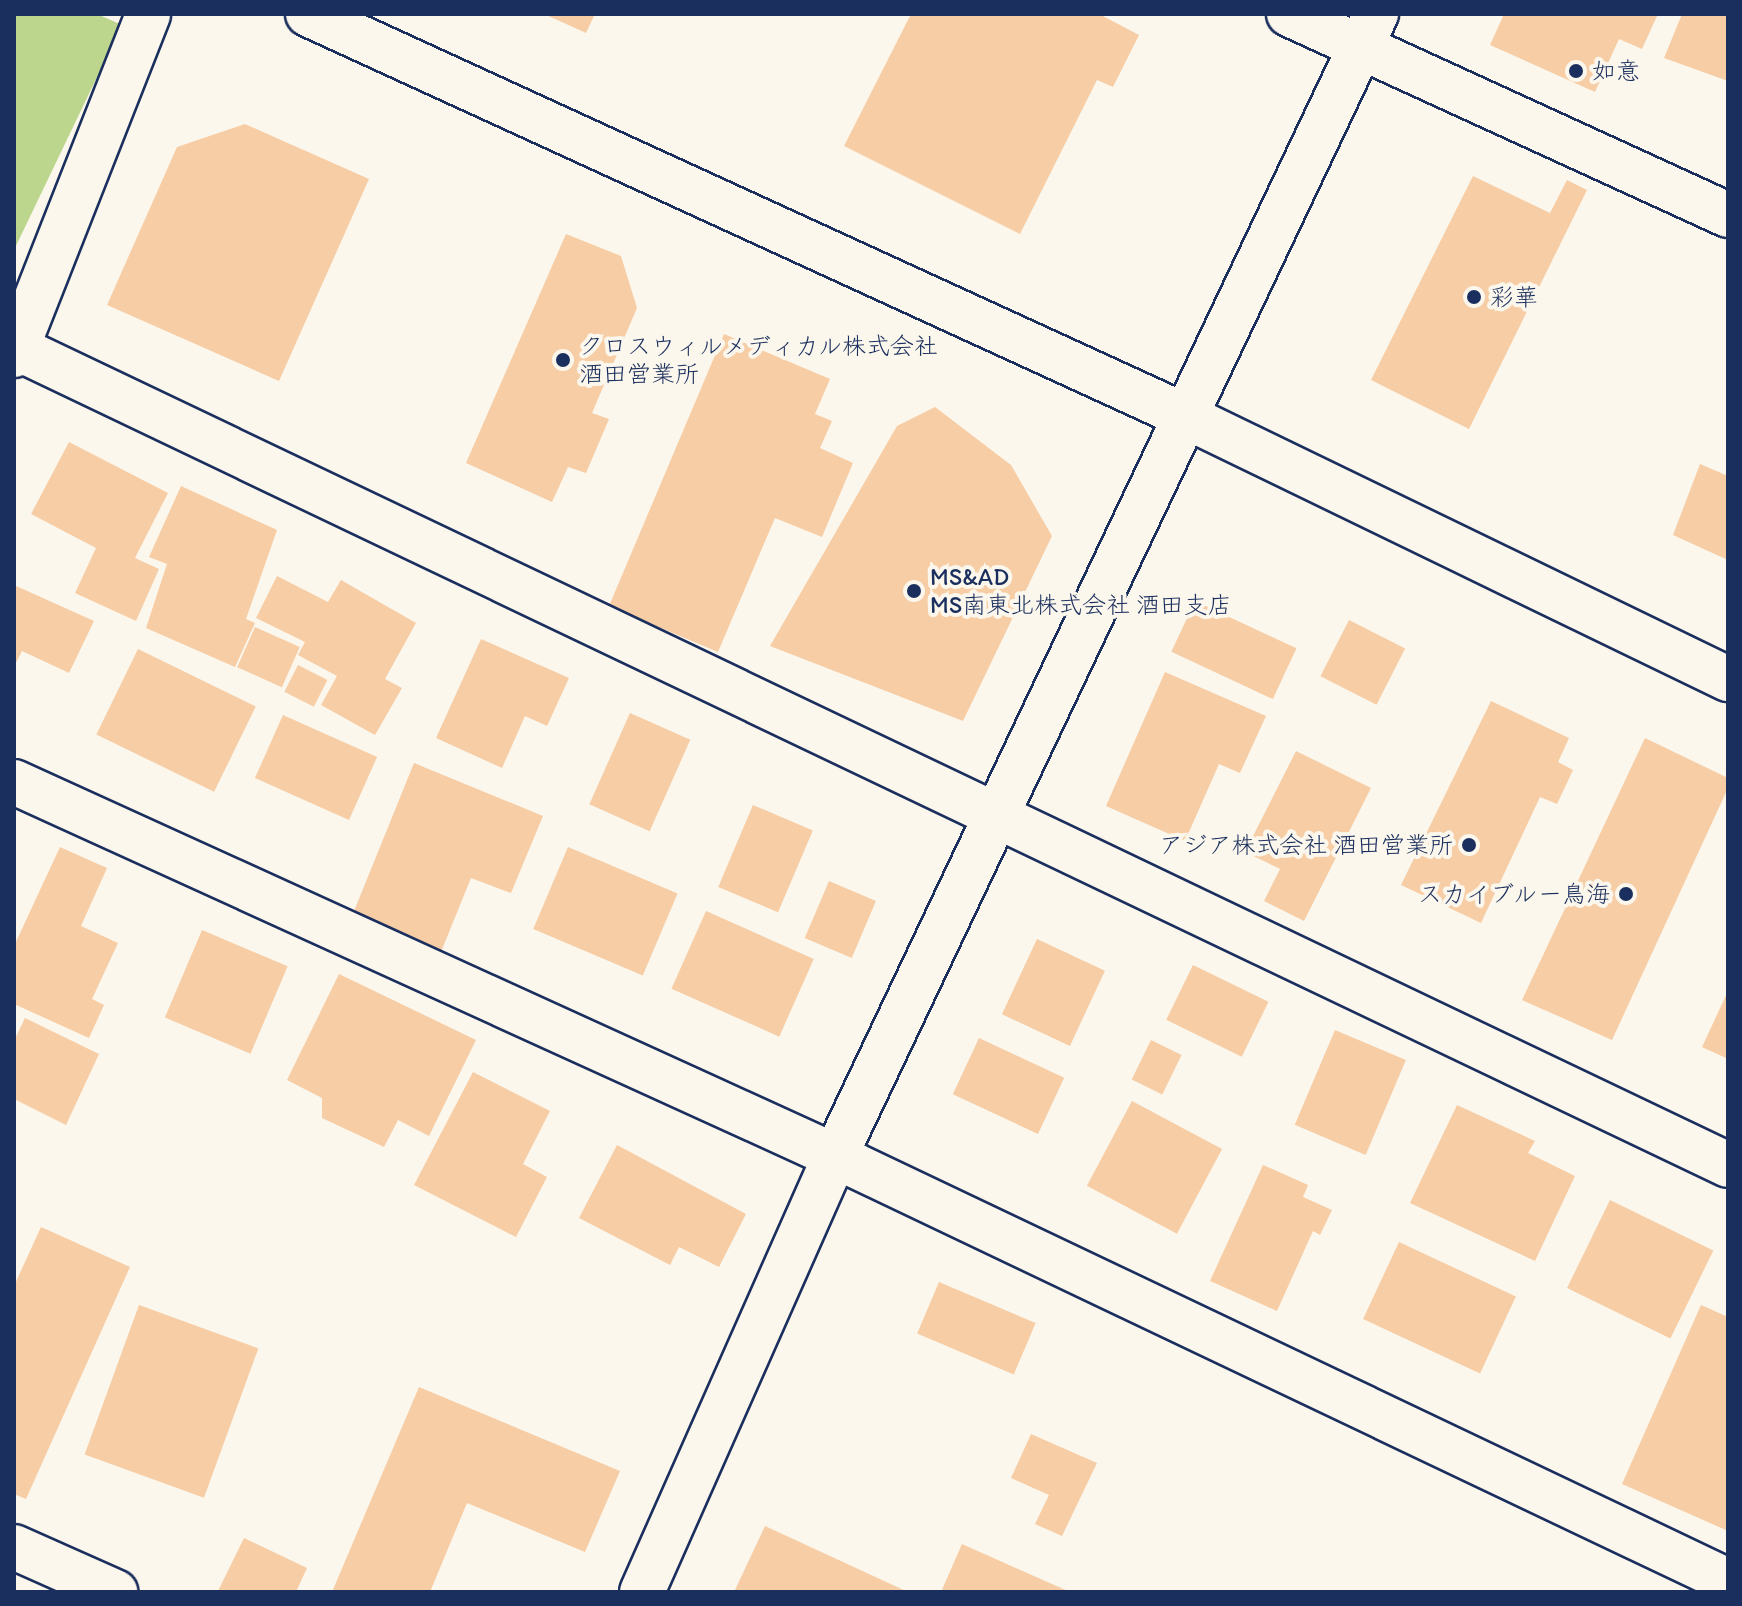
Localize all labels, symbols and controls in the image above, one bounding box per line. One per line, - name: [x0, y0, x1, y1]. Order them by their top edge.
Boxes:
- place label: 如意: [1592, 57, 1640, 85]
- marker: 如意: [1567, 62, 1585, 80]
- place label: 彩華: [1490, 283, 1538, 311]
- marker: 彩華: [1465, 288, 1483, 306]
- place label: クロスウィルメディカル株式会社 酒田営業所: [579, 332, 939, 388]
- marker: クロスウィルメディカル株式会社 酒田営業所: [554, 351, 572, 369]
- place label: MS&AD MS南東北株式会社 酒田支店: [930, 563, 1232, 619]
- marker: MS&AD MS南東北株式会社 酒田支店: [905, 582, 923, 600]
- place label: アジア株式会社 酒田営業所: [1160, 831, 1453, 859]
- marker: アジア株式会社 酒田営業所: [1460, 836, 1478, 854]
- place label: スカイブルー鳥海: [1417, 880, 1610, 908]
- marker: スカイブルー鳥海: [1617, 885, 1635, 903]

